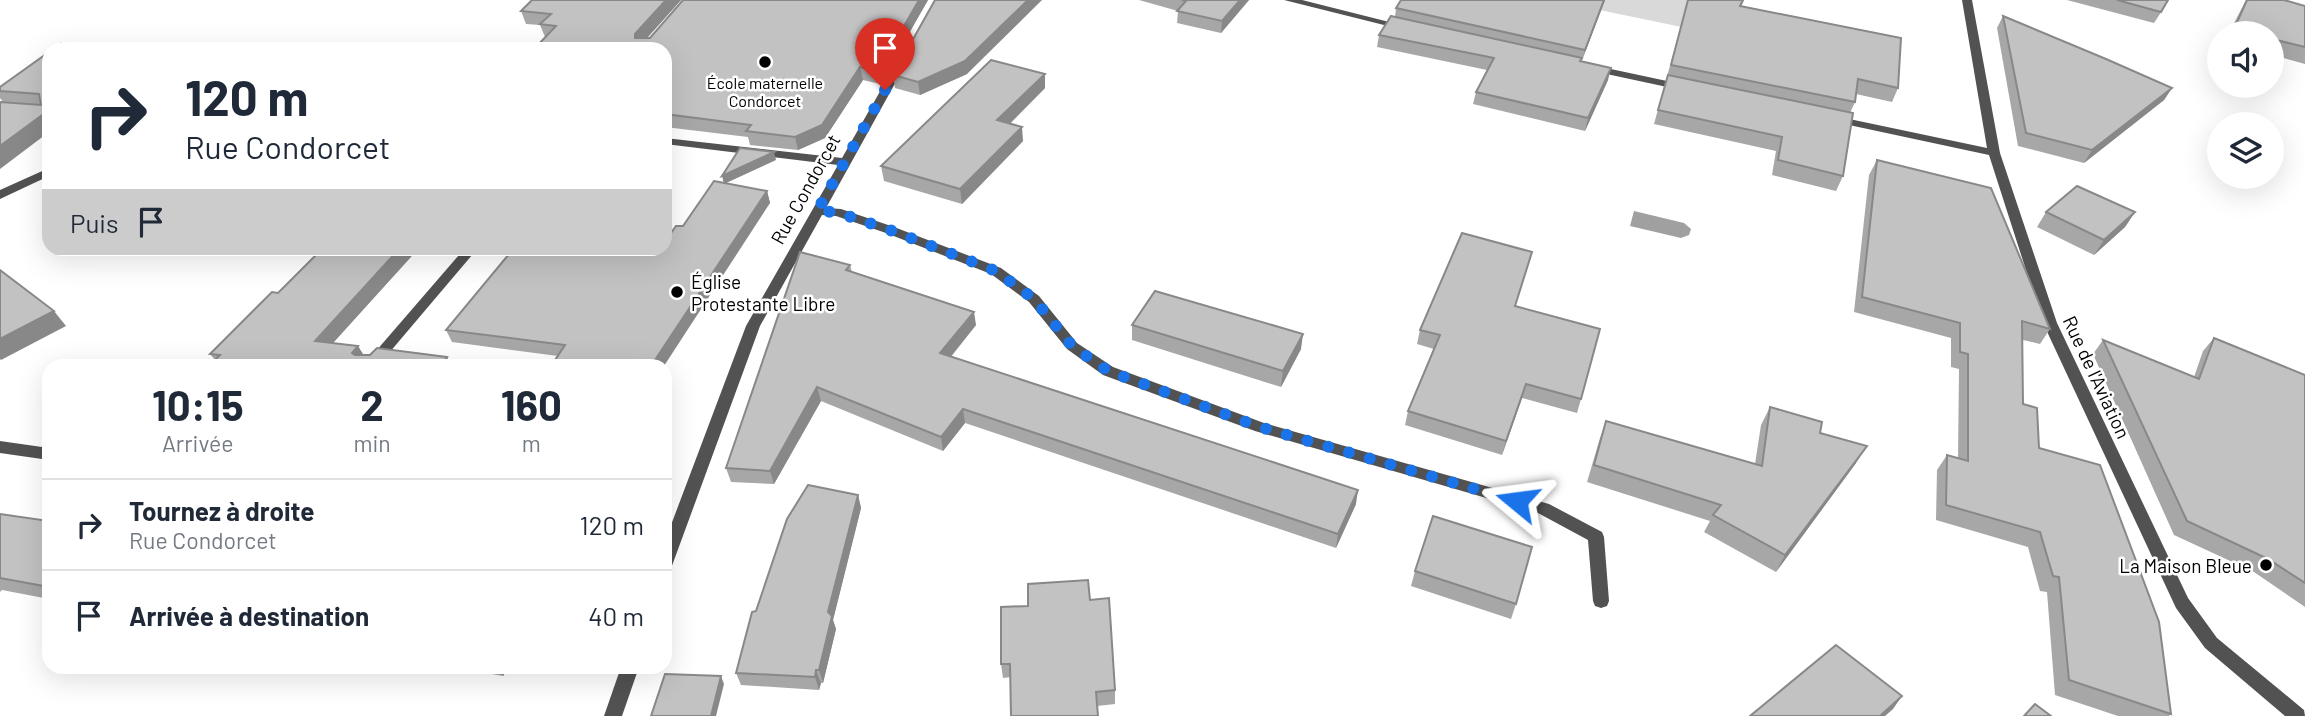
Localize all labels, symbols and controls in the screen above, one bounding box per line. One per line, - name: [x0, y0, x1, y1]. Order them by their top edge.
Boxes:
- pin: [855, 18, 915, 90]
- map controls: [2207, 21, 2284, 189]
- button: sound: [2207, 21, 2284, 98]
- icon: arrive: [866, 29, 904, 67]
- marker: École maternelle Condorcet: [757, 54, 773, 70]
- text: 120 m: [185, 67, 308, 126]
- icon: right: [70, 70, 161, 161]
- place label: École maternelle Condorcet: [707, 73, 823, 110]
- button: layers: [2207, 112, 2284, 189]
- text: Rue Condorcet: [185, 127, 390, 165]
- street label: Rue Condorcet: [765, 130, 845, 248]
- icon: arrive: [132, 203, 170, 241]
- text: Puis: [70, 207, 118, 238]
- place label: Église Protestante Libre: [691, 270, 835, 315]
- marker: Église Protestante Libre: [669, 284, 685, 300]
- street label: Rue de l'Aviation: [2059, 312, 2135, 442]
- text: 10:15: [152, 379, 244, 429]
- text: 2: [360, 379, 384, 429]
- text: 160: [501, 379, 562, 429]
- text: Arrivée: [162, 429, 234, 457]
- text: min: [353, 429, 391, 457]
- text: m: [522, 429, 541, 457]
- position arrow: [1480, 464, 1554, 538]
- text: Tournez à droite: [129, 495, 314, 526]
- icon: right: [70, 506, 108, 544]
- text: 120 m: [580, 509, 644, 540]
- text: Rue Condorcet: [129, 526, 277, 554]
- place label: La Maison Bleue: [2119, 554, 2252, 577]
- marker: La Maison Bleue: [2258, 557, 2274, 573]
- icon: arrive: [70, 597, 108, 635]
- text: Arrivée à destination: [129, 600, 369, 631]
- text: 40 m: [588, 600, 644, 631]

